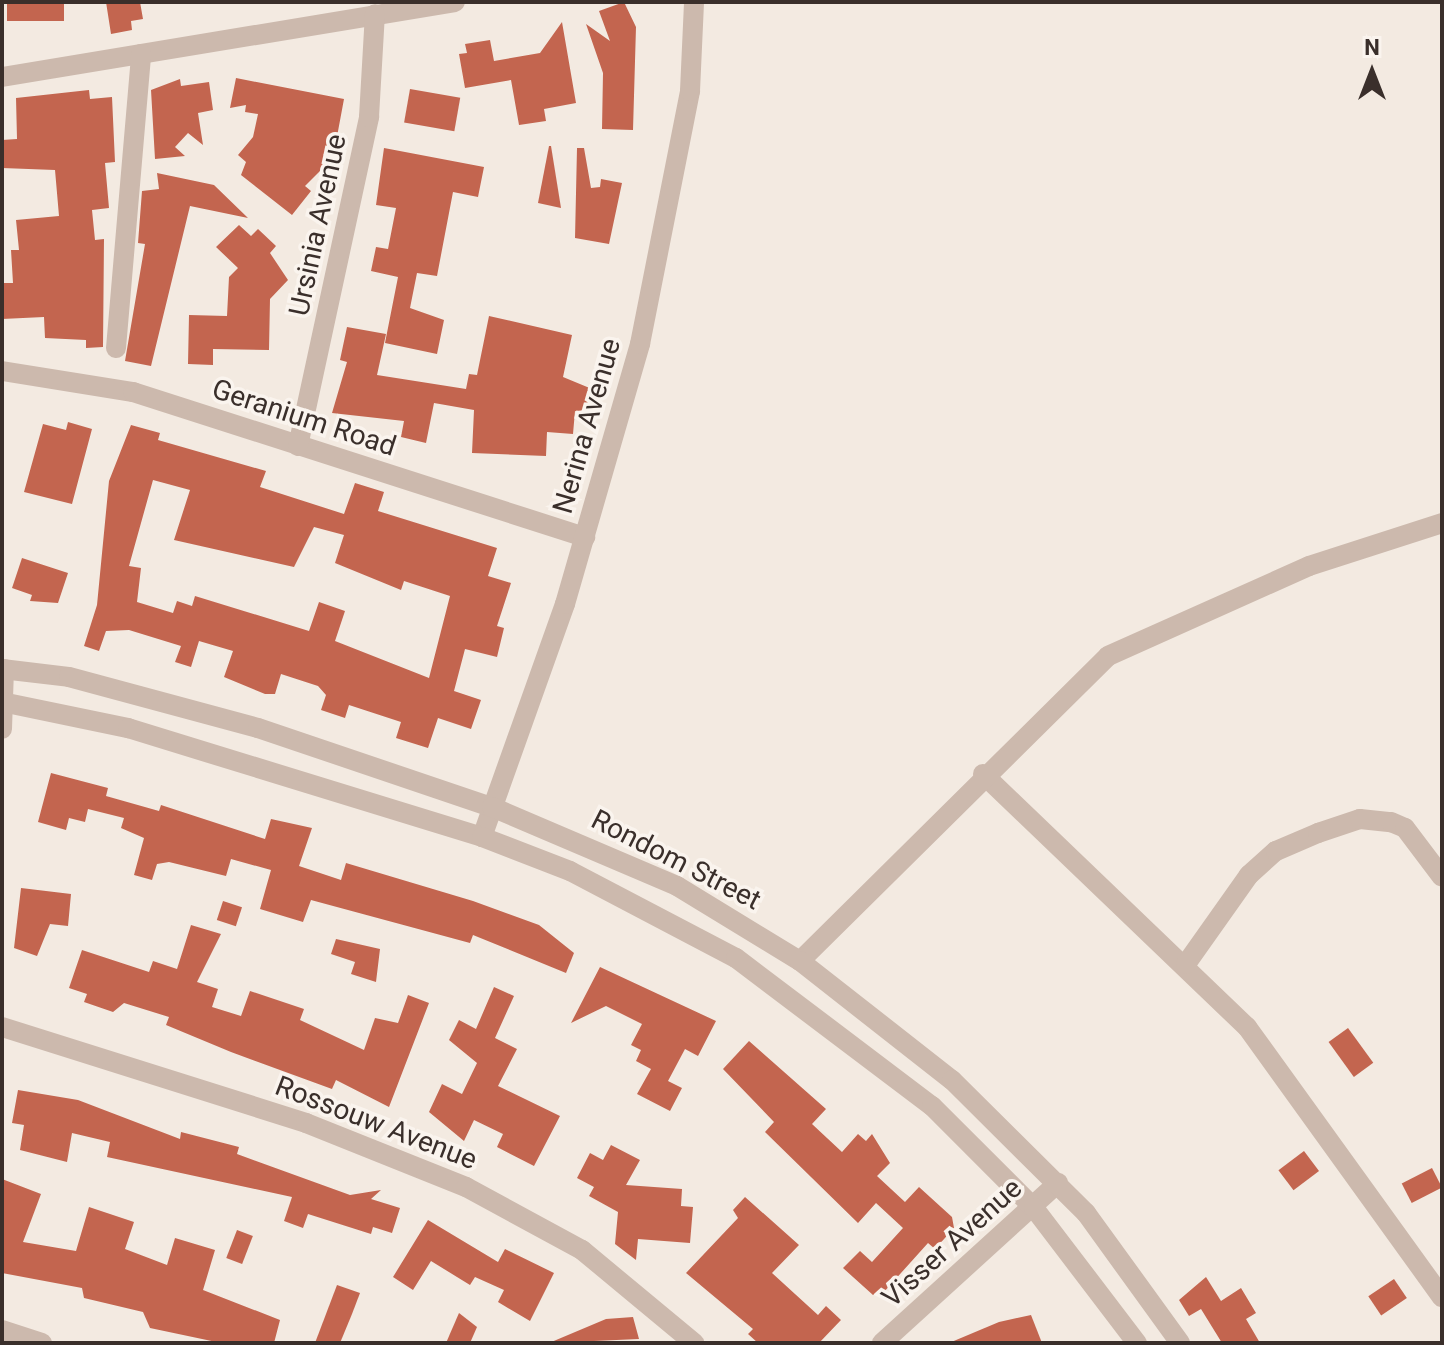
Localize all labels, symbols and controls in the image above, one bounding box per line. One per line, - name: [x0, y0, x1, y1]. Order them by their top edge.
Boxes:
- north arrow: [1332, 32, 1412, 112]
- text: N: [1364, 35, 1380, 60]
- street label: Ursinia Avenue: [282, 131, 354, 319]
- street label: Nerina Avenue: [546, 335, 628, 517]
- street label: Geranium Road: [208, 372, 400, 464]
- street label: Rondom Street: [586, 803, 766, 917]
- street label: Rossouw Avenue: [271, 1069, 481, 1177]
- street label: Visser Avenue: [875, 1172, 1029, 1314]

